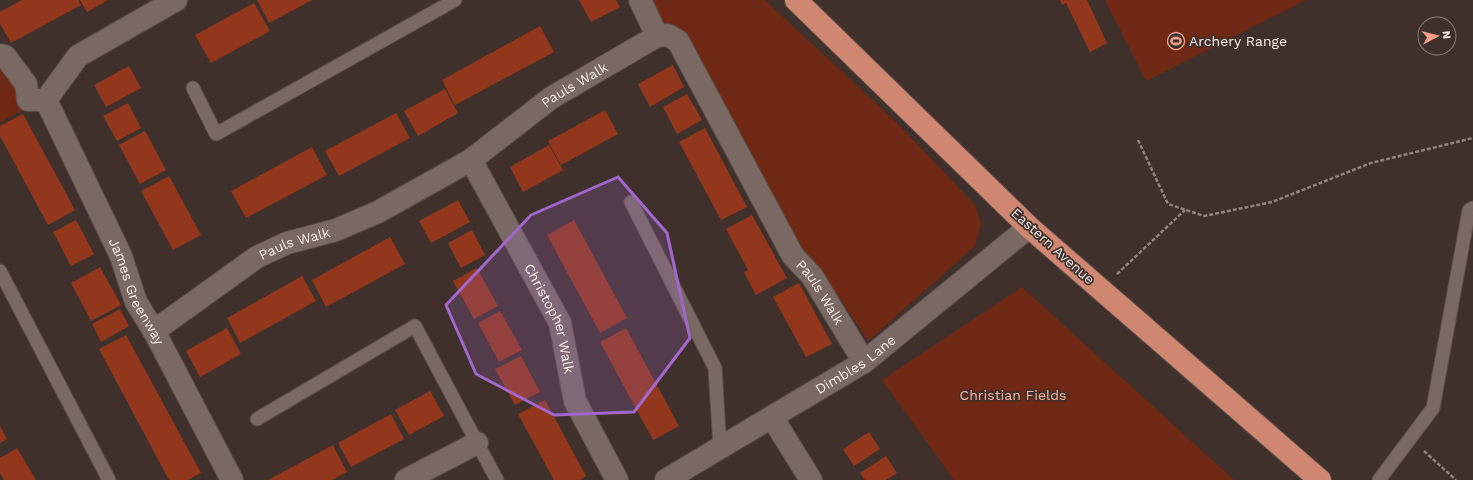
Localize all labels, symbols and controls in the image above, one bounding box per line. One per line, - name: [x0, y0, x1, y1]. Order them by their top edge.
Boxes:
- north arrow: [1417, 16, 1457, 56]
- text: N: [1439, 30, 1453, 40]
- sports icon: Archery Range: [1166, 31, 1186, 51]
- place label: Archery Range: [1189, 33, 1287, 49]
- street label: Pauls Walk: [538, 59, 610, 111]
- street label: Eastern Avenue: [1008, 204, 1098, 288]
- street label: Pauls Walk: [256, 224, 332, 263]
- street label: James Greenway: [106, 235, 168, 348]
- street label: Pauls Walk: [793, 257, 847, 327]
- street label: Christopher Walk: [521, 261, 578, 375]
- street label: Dimbles Lane: [812, 332, 899, 397]
- park label: Christian Fields: [960, 387, 1066, 403]

